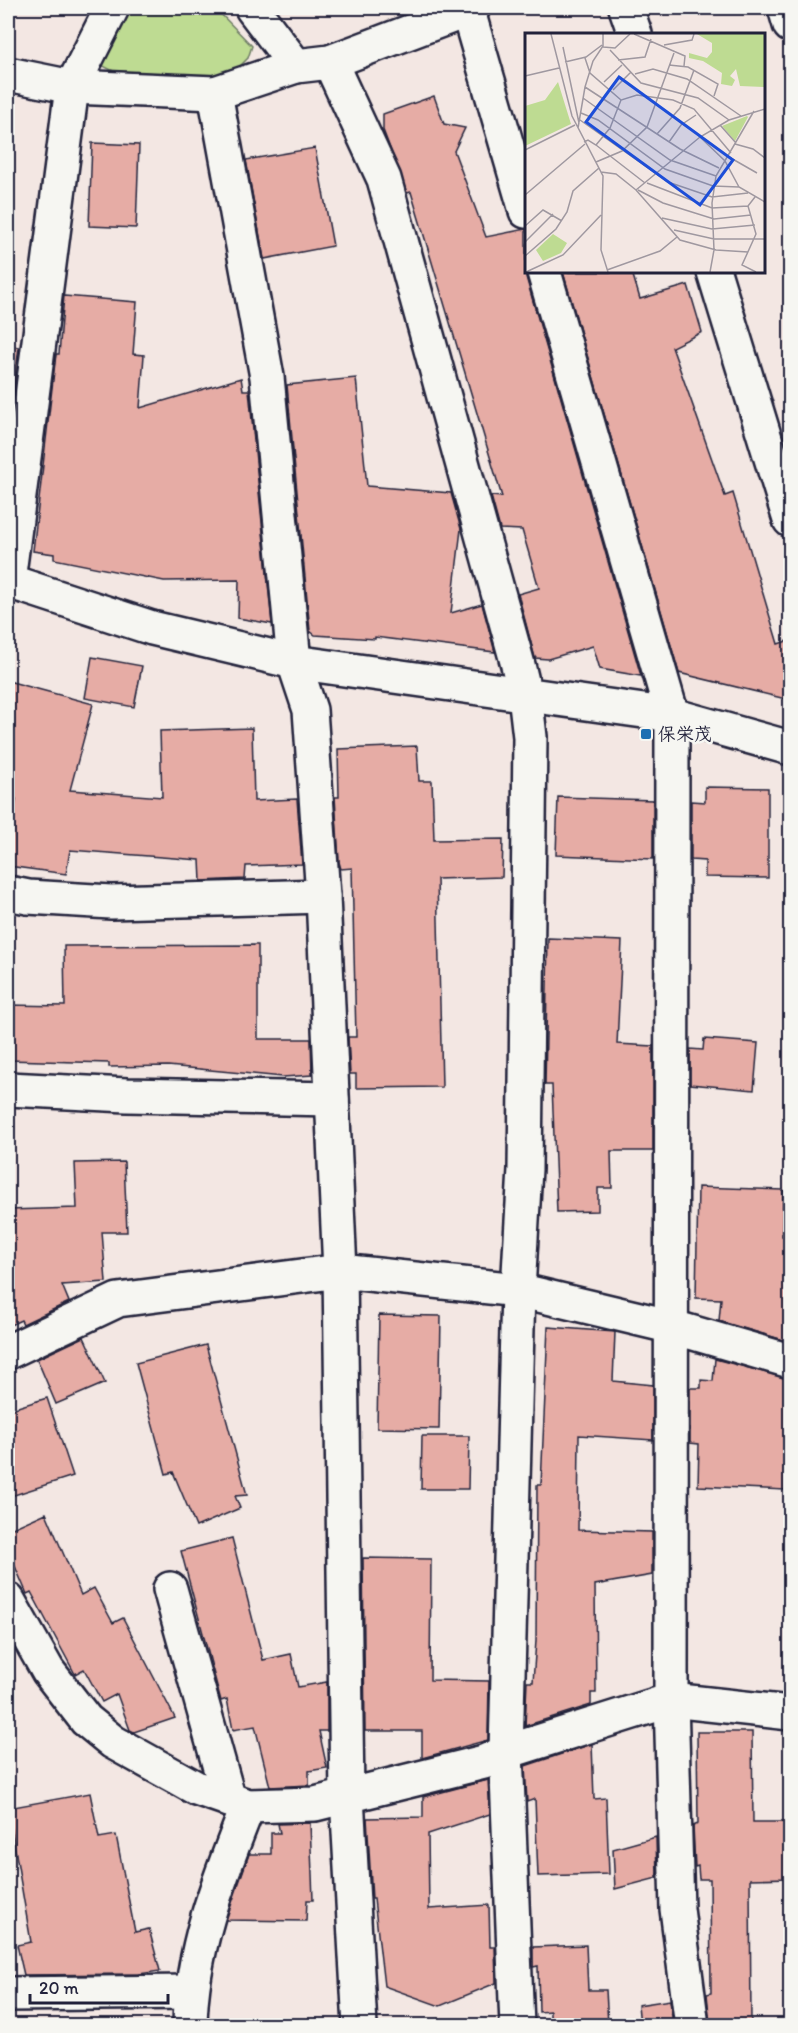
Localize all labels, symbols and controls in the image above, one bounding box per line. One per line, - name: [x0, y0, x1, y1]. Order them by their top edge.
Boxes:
- inset map: [525, 33, 765, 273]
- place label: 保栄茂: [658, 723, 712, 745]
- marker: 保栄茂: [639, 727, 653, 741]
- scale bar: [30, 1967, 168, 2005]
- text: 20 m: [39, 1977, 79, 1999]

